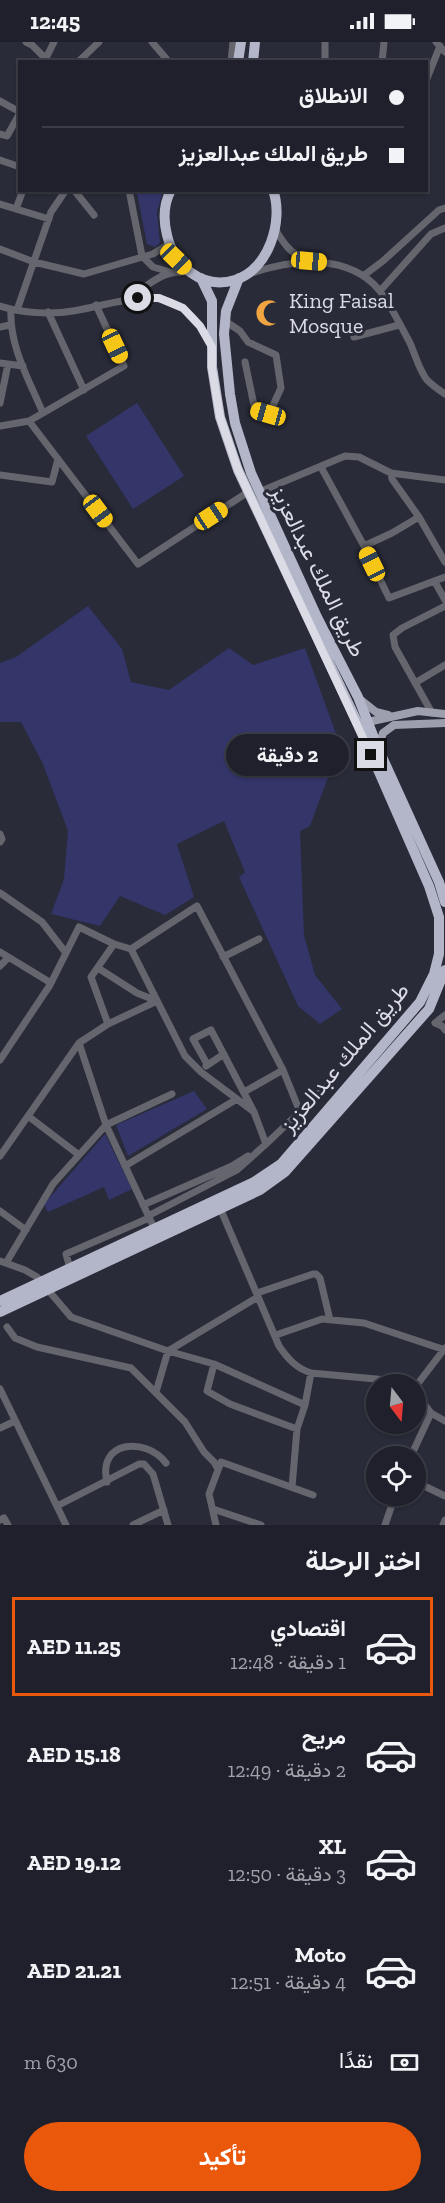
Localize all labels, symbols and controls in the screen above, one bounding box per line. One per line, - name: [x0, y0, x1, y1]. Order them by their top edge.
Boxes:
- text: 12:45: [30, 8, 80, 35]
- text: الانطلاق: [299, 82, 368, 109]
- text: طريق الملك عبدالعزيز: [179, 140, 368, 167]
- car: [157, 240, 195, 278]
- car: [290, 250, 328, 272]
- route start: [124, 284, 151, 311]
- place label: King Faisal Mosque: [289, 287, 394, 339]
- mosque icon: King Faisal Mosque: [254, 298, 284, 328]
- car: [99, 326, 131, 366]
- car: [248, 400, 288, 428]
- street label: طريق الملك عبدالعزيز: [265, 480, 372, 661]
- car: [80, 491, 116, 531]
- car: [191, 499, 231, 533]
- car: [356, 544, 388, 584]
- callout: 2 دقيقة: [227, 734, 350, 776]
- route end: [357, 741, 384, 768]
- text: 2 دقيقة: [257, 743, 318, 767]
- street label: طريق الملك عبدالعزيز: [273, 977, 415, 1138]
- north arrow: [366, 1374, 426, 1434]
- map controls: [366, 1374, 426, 1506]
- button: locate: [366, 1446, 426, 1506]
- text: اختر الرحلة: [305, 1545, 421, 1577]
- text: اقتصادي: [270, 1615, 346, 1642]
- icon: car: [364, 1620, 418, 1674]
- text: AED 11.25: [27, 1633, 121, 1660]
- text: 1 دقيقة · 12:48: [230, 1650, 346, 1674]
- text: مريح: [302, 1723, 346, 1750]
- icon: car: [364, 1728, 418, 1782]
- text: AED 15.18: [27, 1741, 121, 1768]
- text: 2 دقيقة · 12:49: [228, 1758, 346, 1782]
- text: XL: [319, 1833, 346, 1860]
- icon: car: [364, 1836, 418, 1890]
- text: AED 19.12: [27, 1849, 121, 1876]
- text: 3 دقيقة · 12:50: [228, 1862, 346, 1886]
- text: Moto: [295, 1941, 346, 1968]
- icon: car: [364, 1944, 418, 1998]
- text: AED 21.21: [27, 1957, 121, 1984]
- text: 4 دقيقة · 12:51: [231, 1970, 346, 1994]
- icon: cash: [388, 2046, 421, 2079]
- text: نقدًا: [339, 2047, 373, 2074]
- text: 630 m: [24, 2050, 78, 2074]
- button: تأكيد: [24, 2122, 421, 2191]

